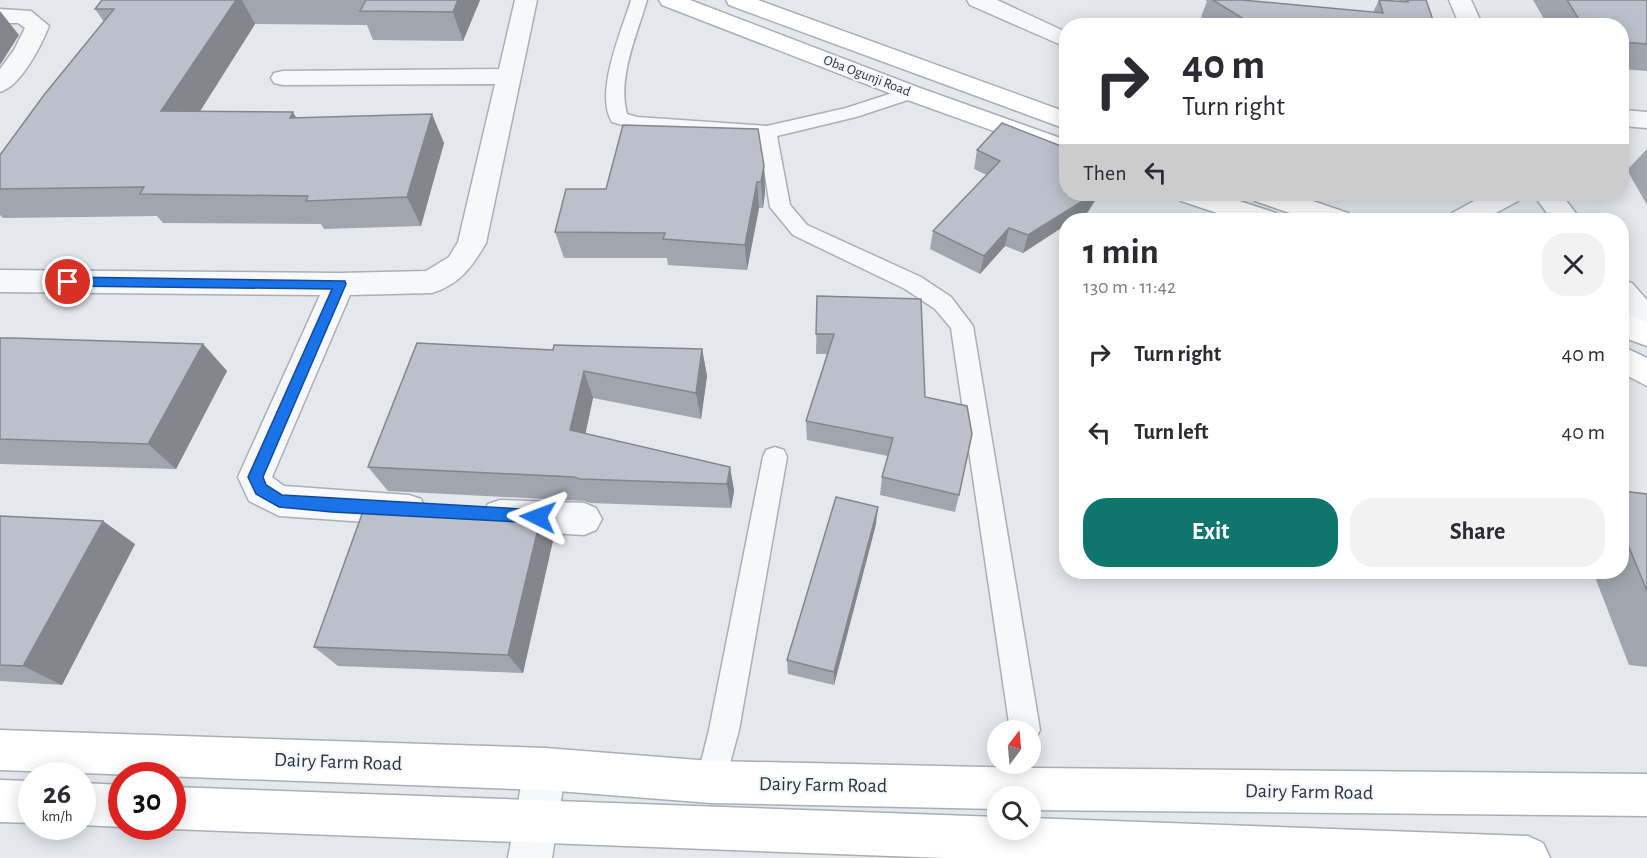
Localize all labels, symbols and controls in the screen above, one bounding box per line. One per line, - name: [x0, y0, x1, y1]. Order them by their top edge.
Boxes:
- icon: right: [1083, 42, 1161, 120]
- text: 40 m: [1182, 44, 1265, 86]
- street label: Oba Ogunji Road: [822, 53, 912, 99]
- text: Turn right: [1182, 93, 1285, 120]
- icon: left: [1139, 156, 1172, 189]
- text: Then: [1083, 162, 1127, 184]
- button: close: [1542, 233, 1605, 296]
- text: 1 min: [1083, 234, 1159, 270]
- pin: [42, 256, 93, 307]
- icon: arrive: [51, 265, 84, 298]
- text: 130 m · 11:42: [1083, 277, 1176, 297]
- icon: right: [1083, 338, 1116, 371]
- text: Turn right: [1134, 343, 1221, 365]
- text: 40 m: [1562, 343, 1605, 365]
- icon: left: [1083, 416, 1116, 449]
- text: Turn left: [1134, 421, 1208, 443]
- text: 40 m: [1562, 421, 1605, 443]
- position arrow: [506, 485, 570, 549]
- button: Exit: [1083, 498, 1338, 567]
- button: Share: [1350, 498, 1605, 567]
- north arrow: [987, 720, 1041, 774]
- map controls: [987, 720, 1041, 840]
- street label: Dairy Farm Road: [274, 750, 402, 774]
- speed limit sign: 30: [108, 762, 186, 840]
- street label: Dairy Farm Road: [759, 774, 887, 796]
- text: 26: [43, 779, 71, 809]
- street label: Dairy Farm Road: [1245, 781, 1373, 803]
- button: search: [987, 786, 1041, 840]
- text: km/h: [42, 809, 72, 824]

